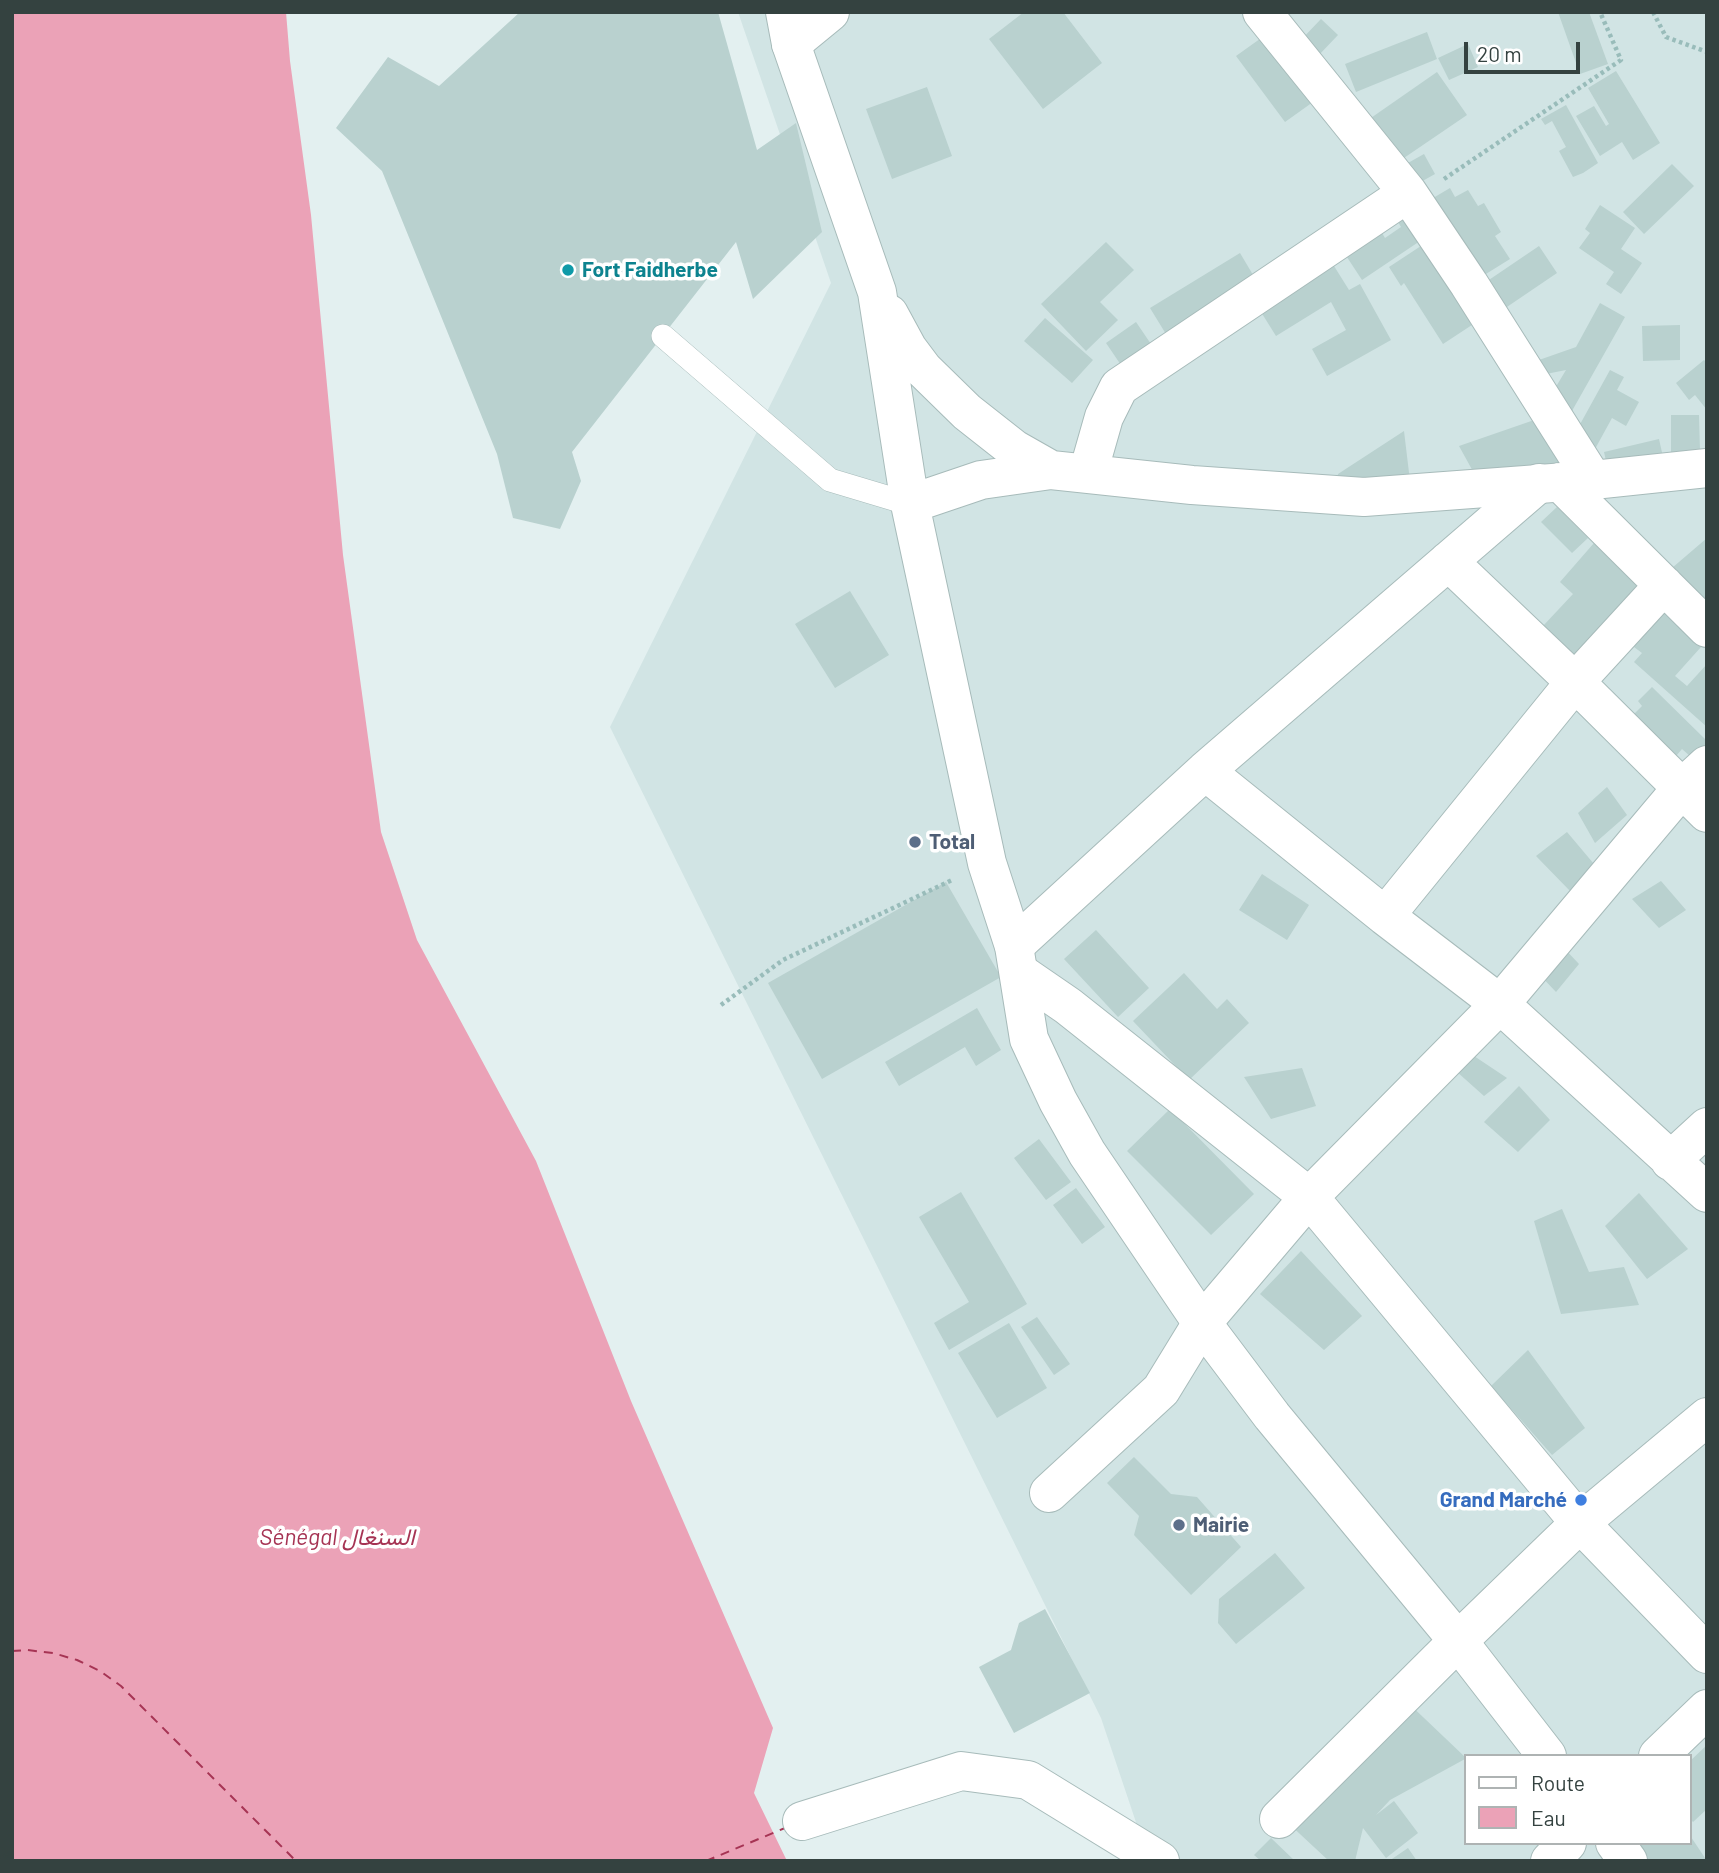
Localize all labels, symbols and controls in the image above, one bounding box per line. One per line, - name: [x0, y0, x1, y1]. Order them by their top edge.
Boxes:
- scale bar: [1467, 28, 1582, 72]
- text: 20 m: [1477, 41, 1522, 66]
- place label: Fort Faidherbe: [582, 257, 718, 283]
- marker: Fort Faidherbe: [560, 262, 576, 278]
- place label: Total: [929, 829, 975, 855]
- marker: Total: [907, 834, 923, 850]
- place label: Grand Marché: [1440, 1487, 1567, 1513]
- marker: Grand Marché: [1573, 1492, 1589, 1508]
- place label: Mairie: [1193, 1512, 1249, 1538]
- marker: Mairie: [1171, 1517, 1187, 1533]
- water label: Sénégal السنغال: [259, 1523, 415, 1551]
- legend: [1464, 1754, 1691, 1845]
- text: Route: [1531, 1770, 1585, 1795]
- text: Eau: [1531, 1805, 1566, 1830]

